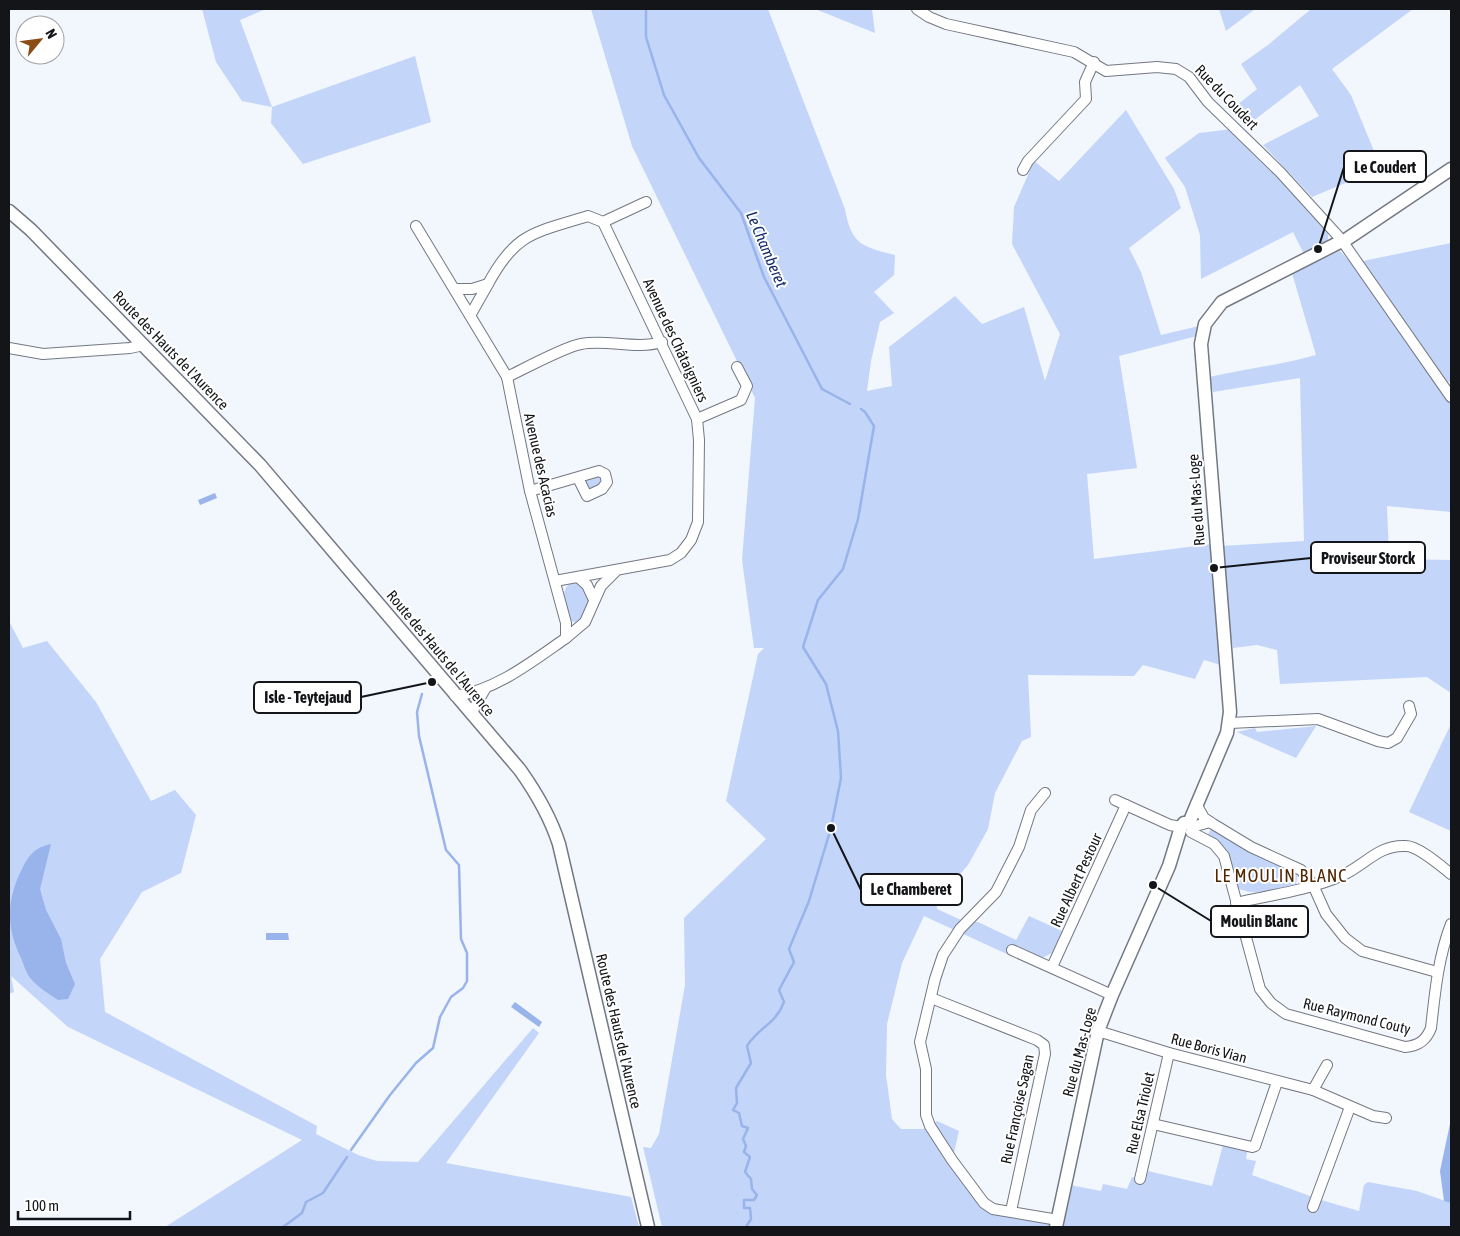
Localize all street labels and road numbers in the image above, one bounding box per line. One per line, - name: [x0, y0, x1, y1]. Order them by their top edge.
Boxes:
- street label: Rue du Coudert: [1192, 61, 1262, 133]
- street label: Avenue des Châtaigniers: [640, 276, 712, 404]
- street label: Route des Hauts de l'Aurence: [110, 287, 232, 413]
- street label: Avenue des Acacias: [521, 411, 561, 519]
- street label: Rue du Mas-Loge: [1184, 453, 1208, 546]
- street label: Route des Hauts de l'Aurence: [384, 587, 499, 719]
- street label: Rue Albert Pestour: [1047, 830, 1105, 930]
- street label: Route des Hauts de l'Aurence: [593, 952, 645, 1110]
- street label: Rue Raymond Couty: [1302, 994, 1412, 1038]
- street label: Rue du Mas-Loge: [1059, 1005, 1099, 1099]
- street label: Rue Boris Vian: [1169, 1030, 1249, 1066]
- street label: Rue Françoise Sagan: [997, 1053, 1037, 1165]
- street label: Rue Elsa Triolet: [1122, 1070, 1158, 1156]

